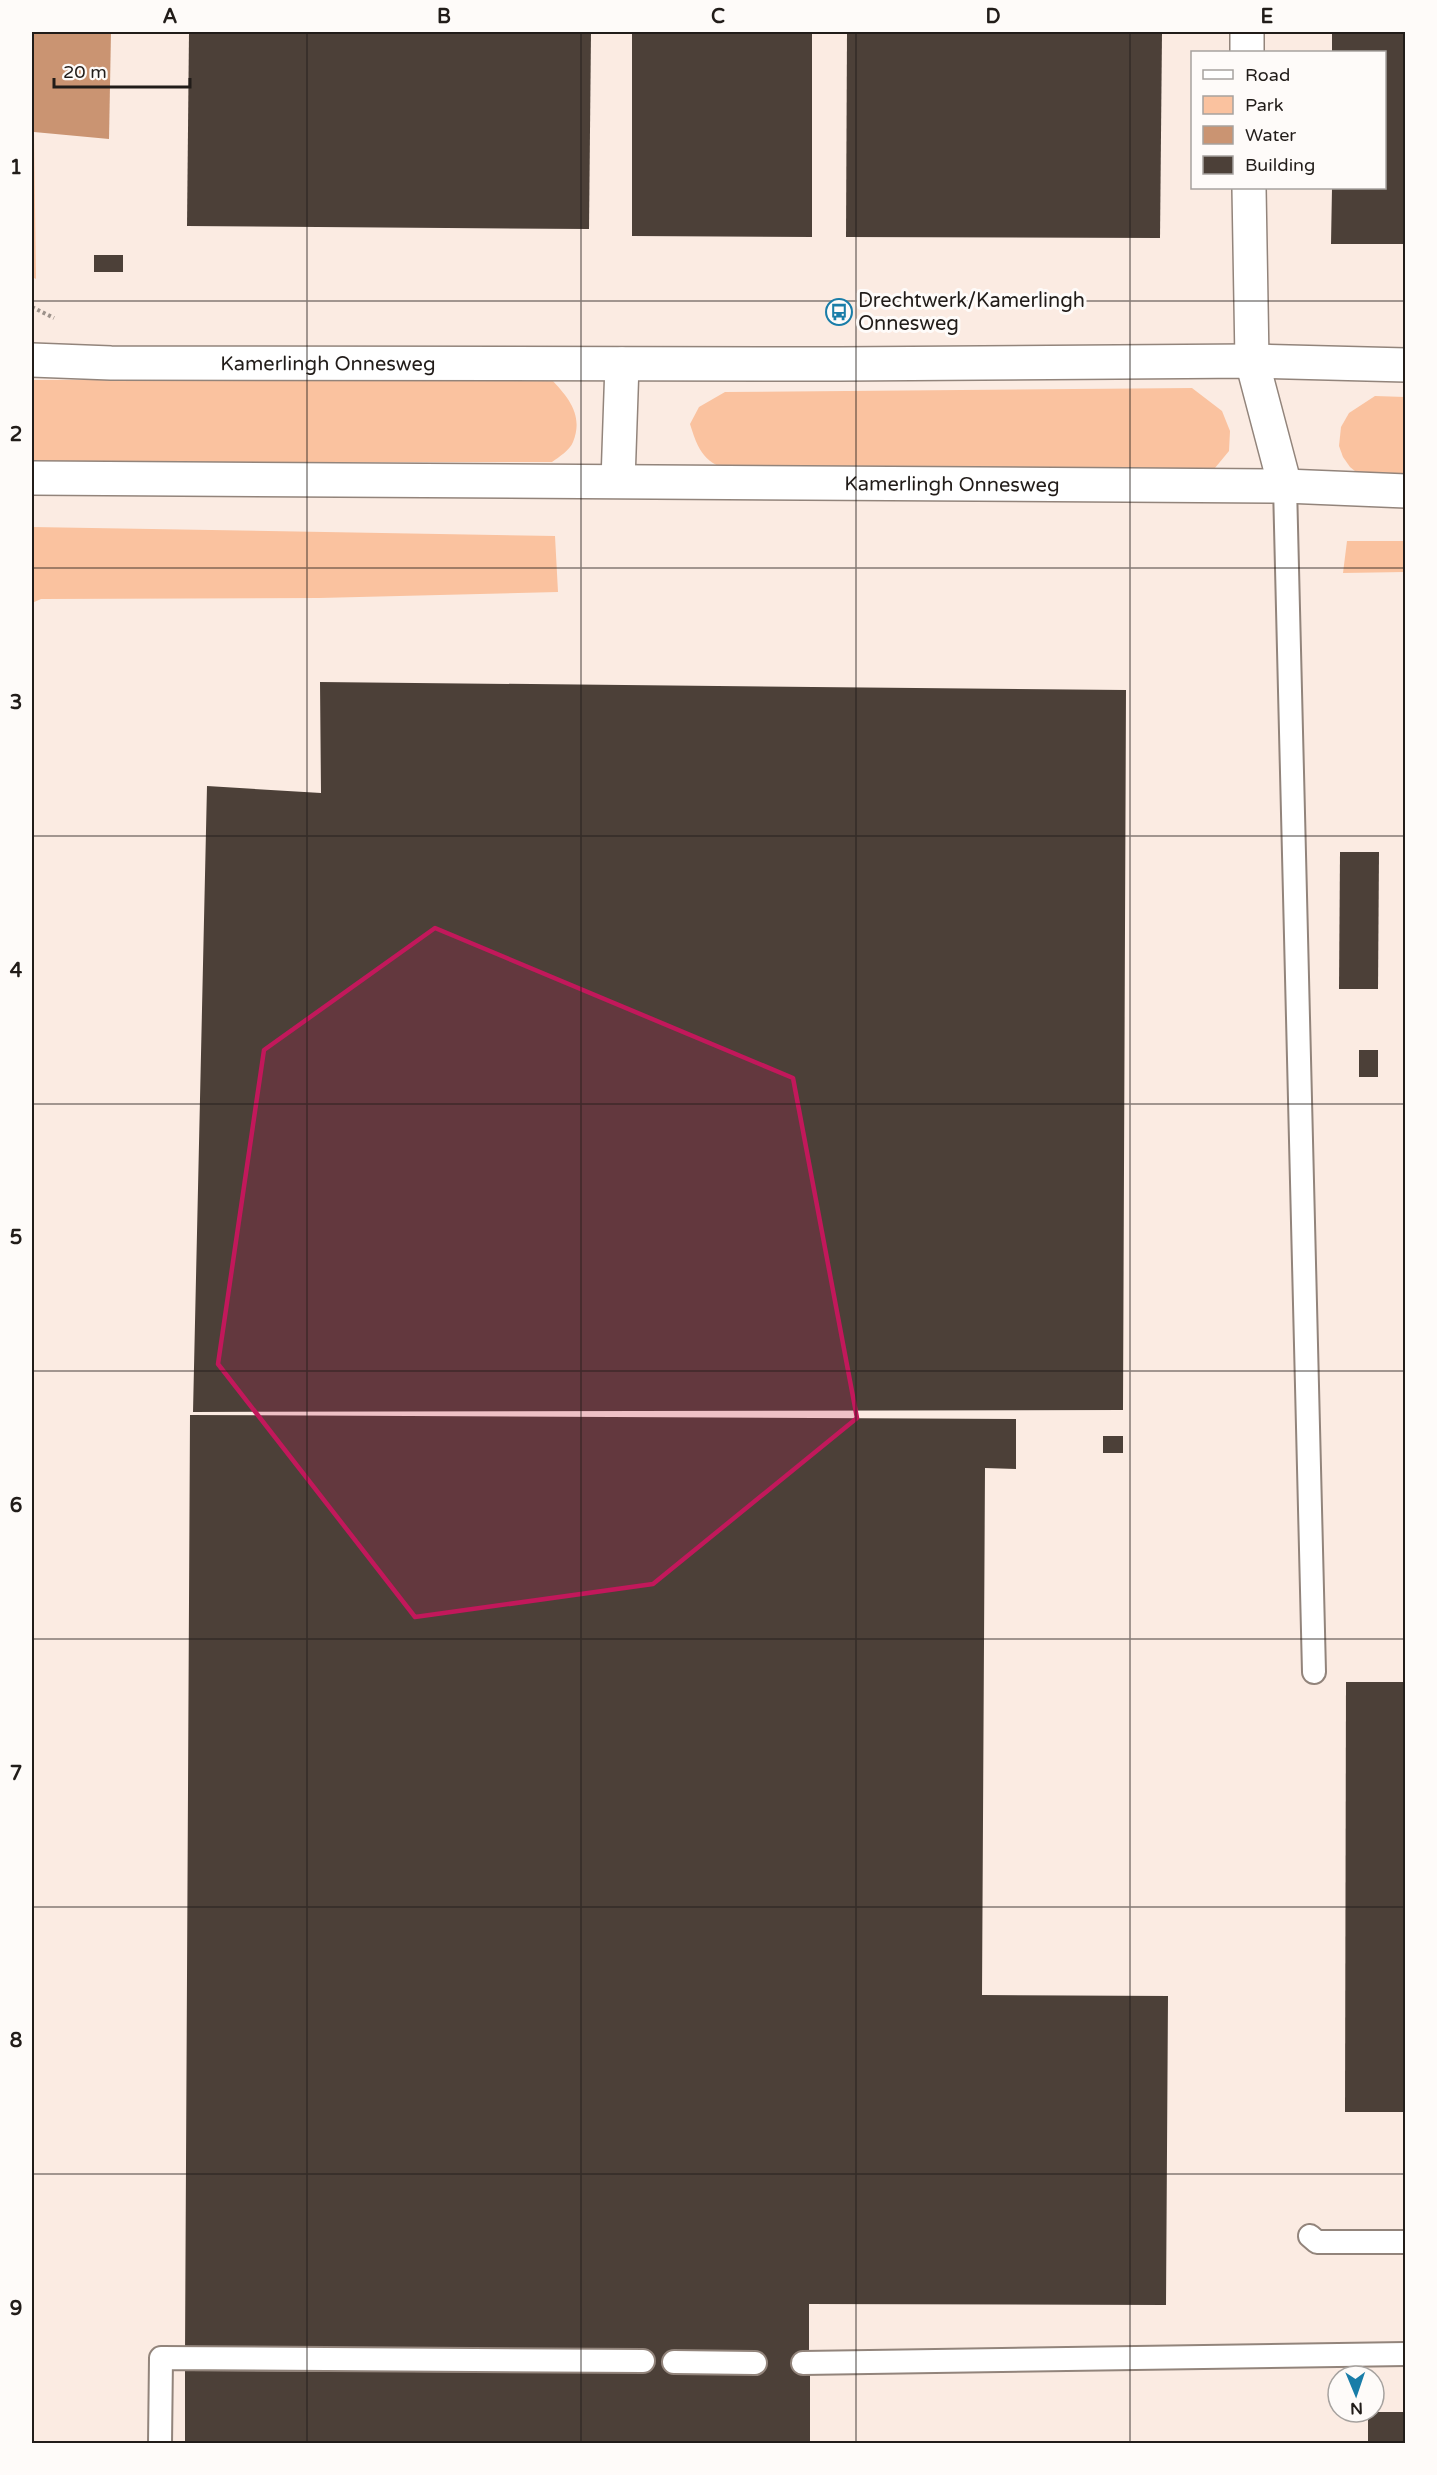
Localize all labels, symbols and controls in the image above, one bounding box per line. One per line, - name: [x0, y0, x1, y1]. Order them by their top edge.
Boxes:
- text: A: [163, 5, 178, 29]
- text: B: [437, 5, 451, 29]
- text: C: [711, 5, 725, 29]
- text: D: [985, 5, 1001, 29]
- text: E: [1261, 5, 1274, 29]
- scale bar: [54, 51, 190, 89]
- legend: [1191, 51, 1386, 189]
- text: 20 m: [63, 61, 107, 83]
- text: Road: [1245, 64, 1290, 86]
- text: Park: [1245, 94, 1284, 116]
- text: Water: [1245, 124, 1296, 146]
- text: Building: [1245, 154, 1315, 176]
- text: 1: [10, 156, 22, 180]
- place label: Drechtwerk/Kamerlingh Onnesweg: [858, 289, 1085, 336]
- bus stop icon: Drechtwerk/Kamerlingh Onnesweg: [824, 297, 854, 327]
- street label: Kamerlingh Onnesweg: [220, 352, 436, 376]
- text: 2: [10, 423, 22, 447]
- street label: Kamerlingh Onnesweg: [844, 472, 1060, 498]
- text: 3: [10, 691, 22, 715]
- text: 4: [10, 959, 23, 983]
- text: 5: [10, 1226, 22, 1250]
- text: 6: [10, 1494, 22, 1518]
- text: 7: [10, 1762, 22, 1786]
- text: 8: [10, 2029, 22, 2053]
- text: 9: [10, 2297, 22, 2321]
- north arrow: [1326, 2364, 1386, 2424]
- text: N: [1350, 2398, 1363, 2418]

